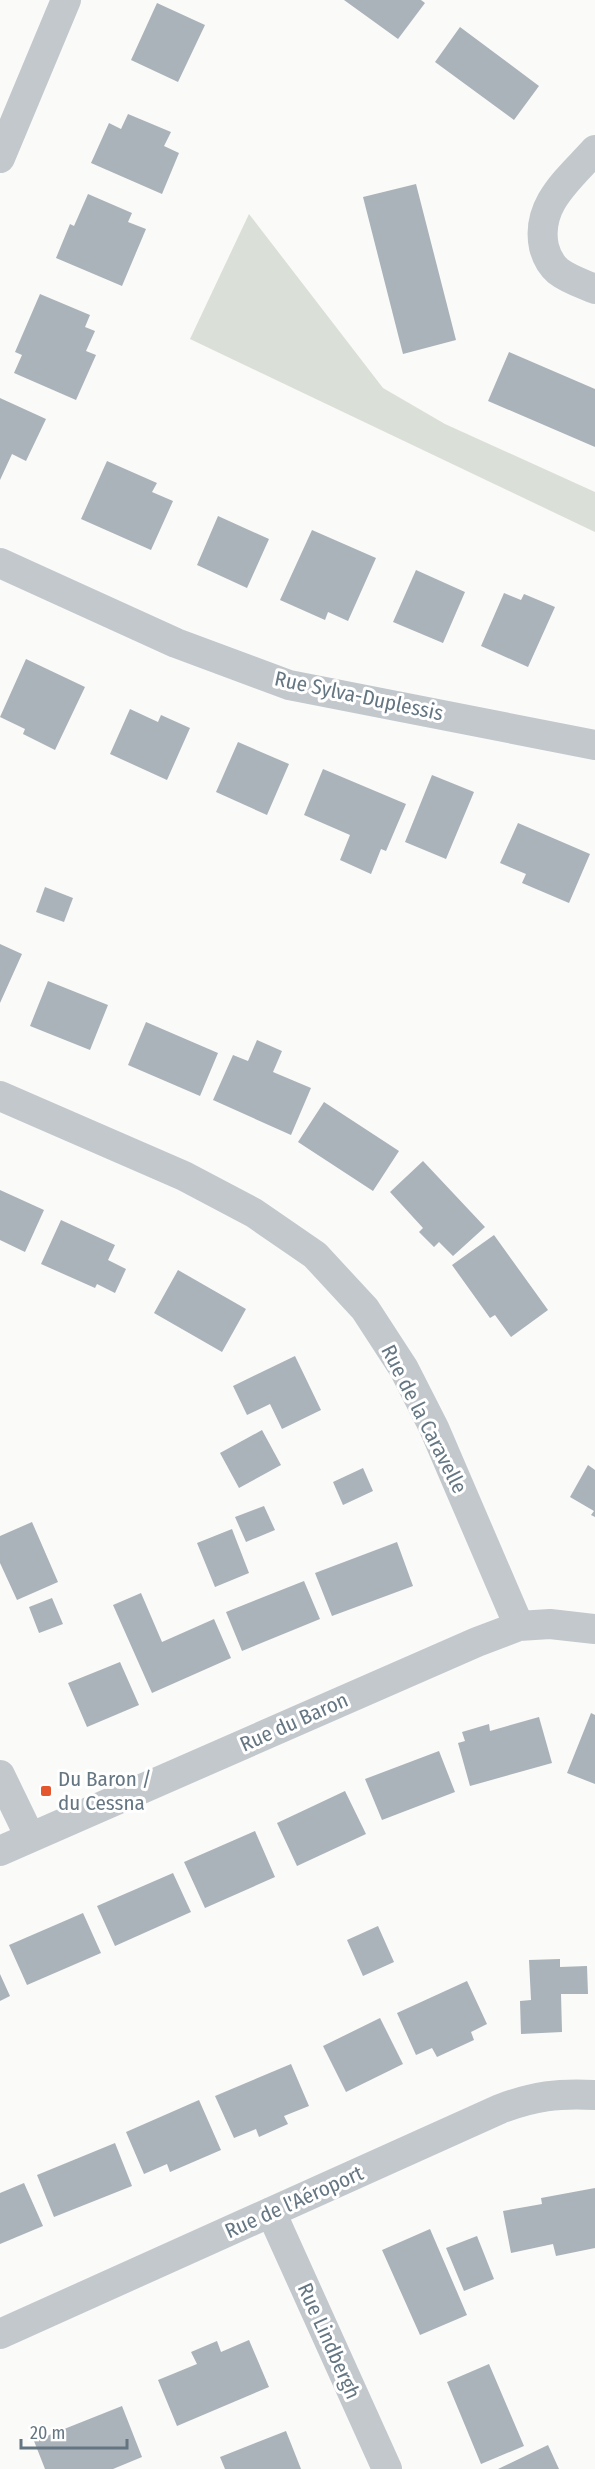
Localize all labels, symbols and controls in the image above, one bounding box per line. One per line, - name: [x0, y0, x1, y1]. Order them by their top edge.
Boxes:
- street label: Rue Sylva-Duplessis: [272, 665, 446, 727]
- street label: Rue de la Caravelle: [375, 1340, 473, 1498]
- street label: Rue du Baron: [236, 1687, 352, 1757]
- place label: Du Baron / du Cessna: [58, 1766, 152, 1816]
- marker: Du Baron / du Cessna: [39, 1784, 53, 1798]
- street label: Rue de l'Aéroport: [221, 2160, 367, 2244]
- street label: Rue Lindbergh: [292, 2279, 366, 2403]
- scale bar: [21, 2412, 128, 2450]
- text: 20 m: [30, 2422, 65, 2444]

